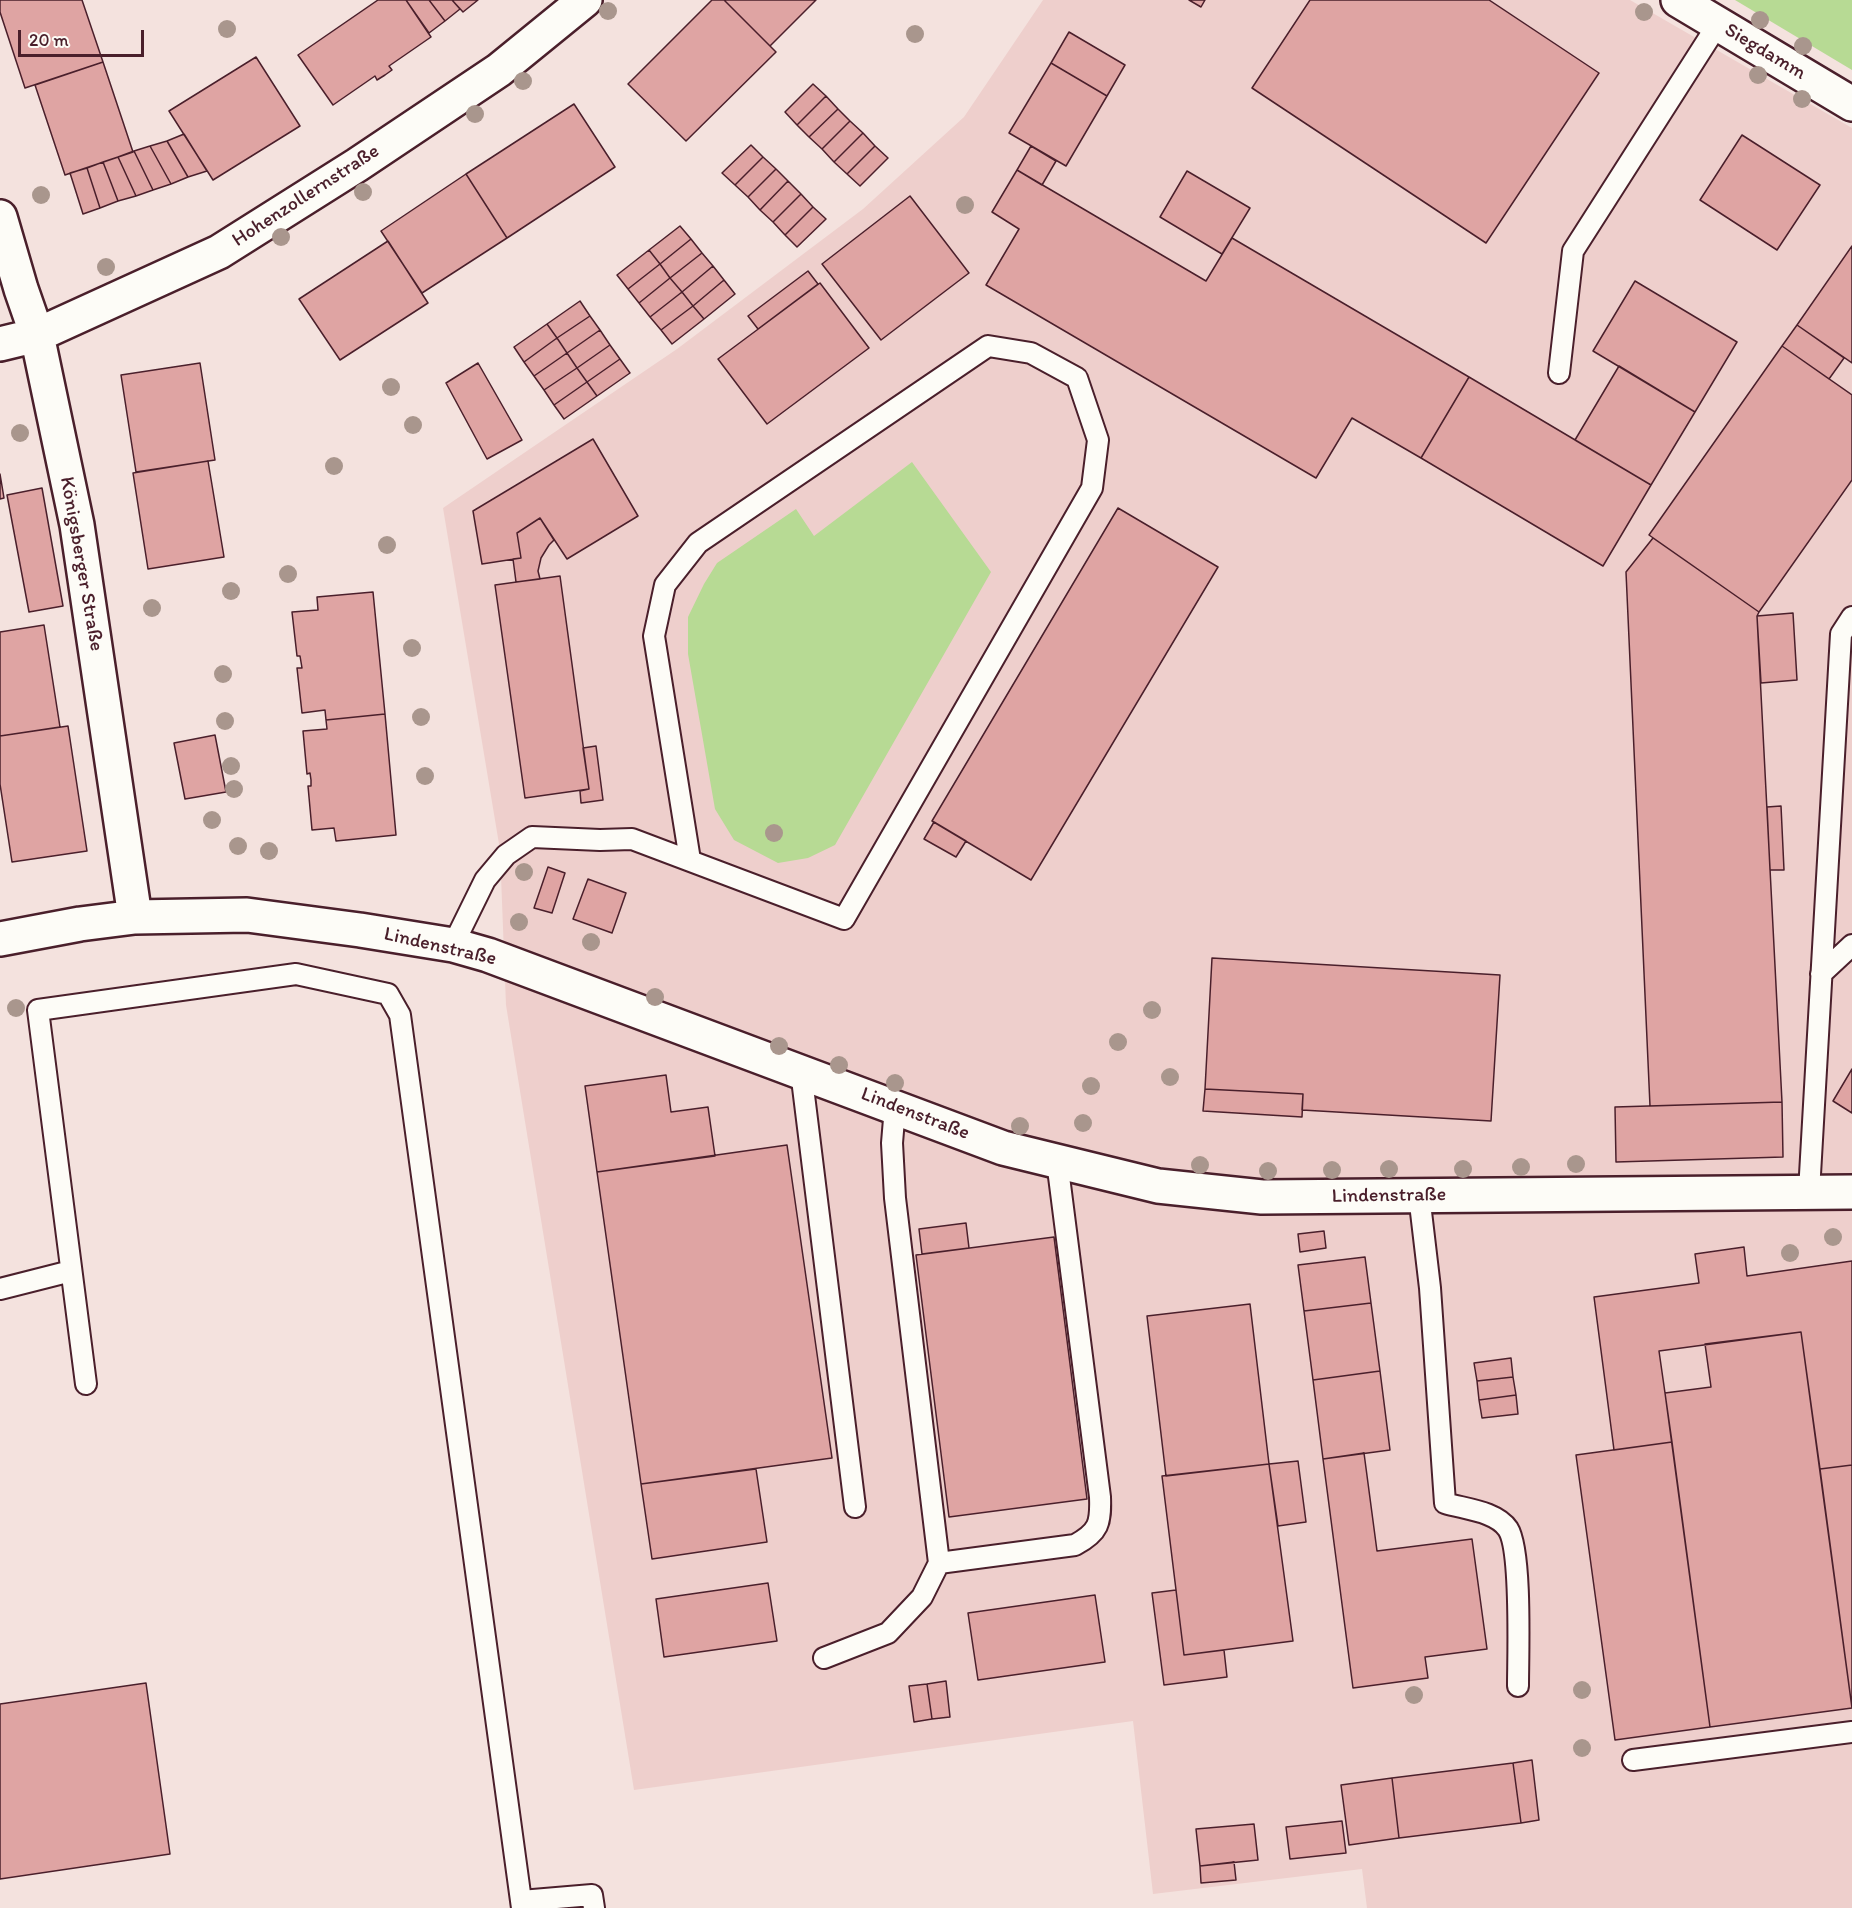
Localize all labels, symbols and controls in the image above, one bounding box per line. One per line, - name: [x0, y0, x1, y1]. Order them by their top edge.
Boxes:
- scale bar: [21, 18, 147, 56]
- street label: Siegdamm: [1720, 18, 1810, 86]
- text: 20 m: [29, 29, 69, 51]
- street label: Hohenzollernstraße: [228, 139, 384, 253]
- street label: Königsberger Straße: [54, 475, 108, 653]
- street label: Lindenstraße: [381, 922, 499, 972]
- street label: Lindenstraße: [857, 1082, 973, 1146]
- street label: Lindenstraße: [1332, 1183, 1446, 1209]

